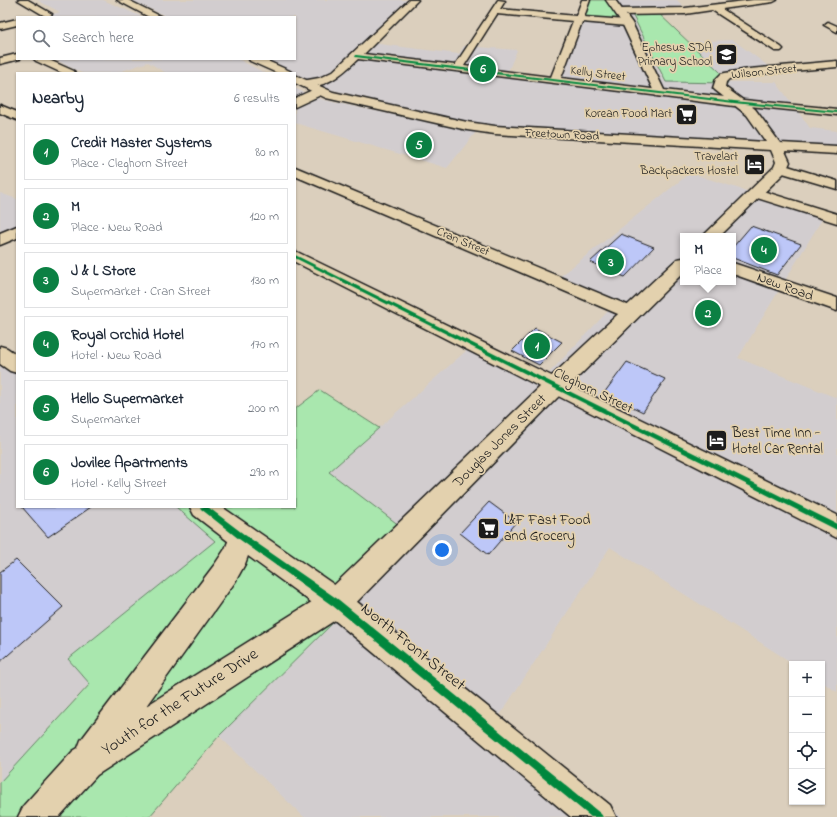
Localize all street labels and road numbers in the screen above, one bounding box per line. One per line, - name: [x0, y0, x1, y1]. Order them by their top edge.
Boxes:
- street label: Wilson Street: [730, 60, 798, 84]
- street label: Kelly Street: [569, 62, 626, 87]
- street label: Freetown Road: [523, 124, 600, 146]
- street label: Cran Street: [434, 223, 492, 261]
- street label: New Road: [754, 267, 816, 307]
- street label: Cleghorn Street: [549, 363, 637, 420]
- street label: Douglas Jones Street: [448, 389, 553, 494]
- street label: North Front Street: [355, 597, 471, 697]
- street label: Youth for the Future Drive: [97, 642, 264, 762]

